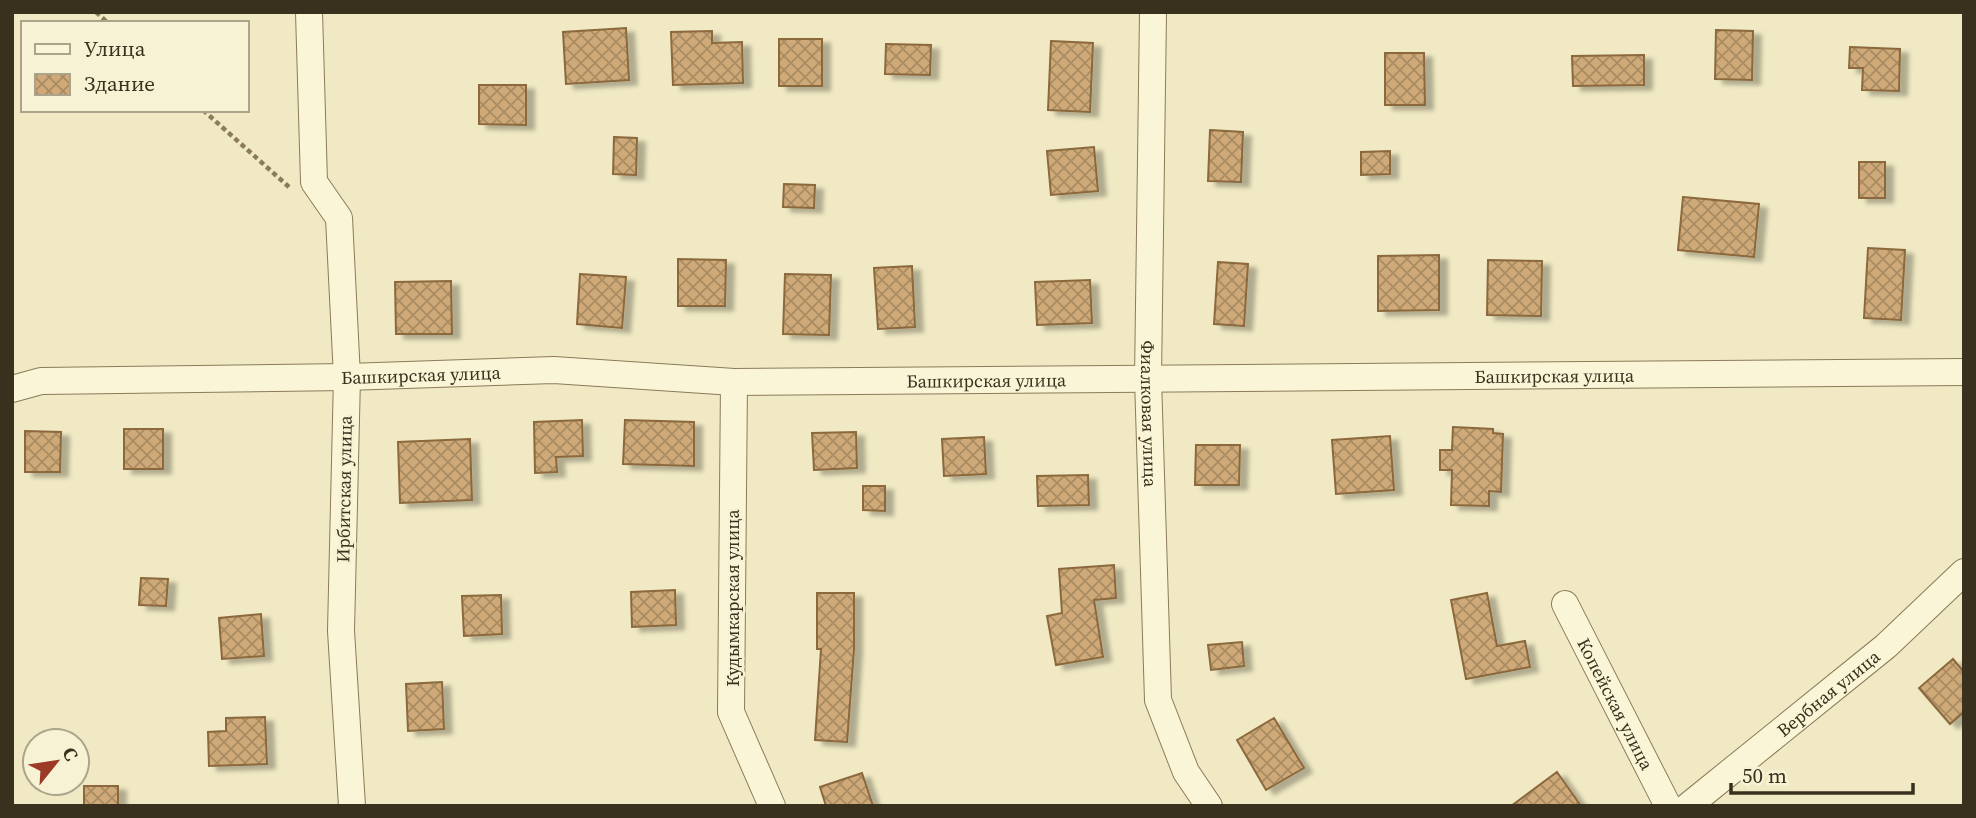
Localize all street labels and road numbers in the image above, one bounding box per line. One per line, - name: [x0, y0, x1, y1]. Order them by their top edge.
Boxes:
- street label: Фиалковая улица: [1135, 340, 1164, 488]
- street label: Башкирская улица: [341, 359, 502, 390]
- street label: Башкирская улица: [1474, 362, 1635, 388]
- street label: Башкирская улица: [906, 367, 1067, 393]
- street label: Ирбитская улица: [330, 414, 358, 563]
- street label: Кудымкарская улица: [720, 509, 745, 687]
- street label: Копейская улица: [1572, 634, 1660, 775]
- street label: Вербная улица: [1771, 643, 1885, 742]

